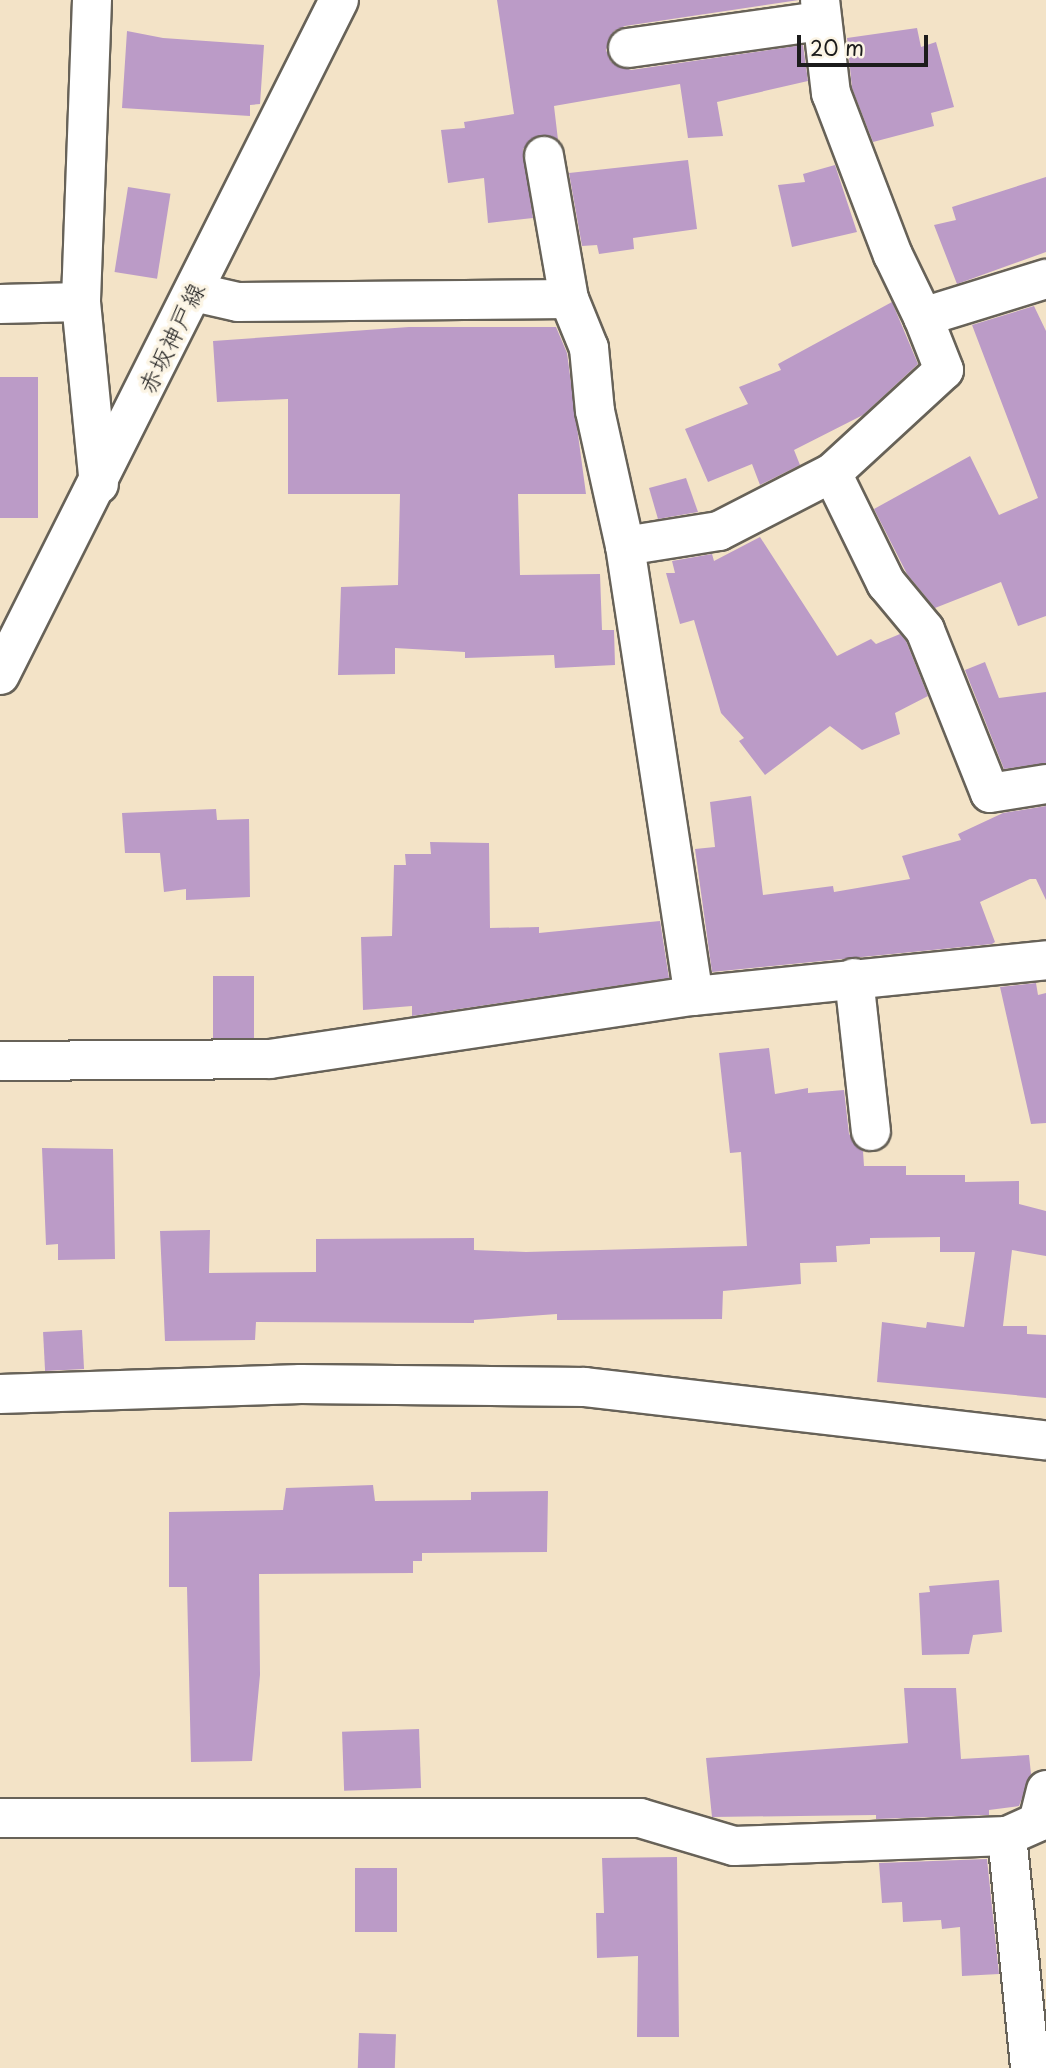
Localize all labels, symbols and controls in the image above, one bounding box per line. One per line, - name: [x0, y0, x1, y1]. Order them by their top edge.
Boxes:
- scale bar: [801, 21, 932, 65]
- text: 20 m: [810, 31, 864, 63]
- street label: 赤坂神戸線: [132, 278, 210, 398]

